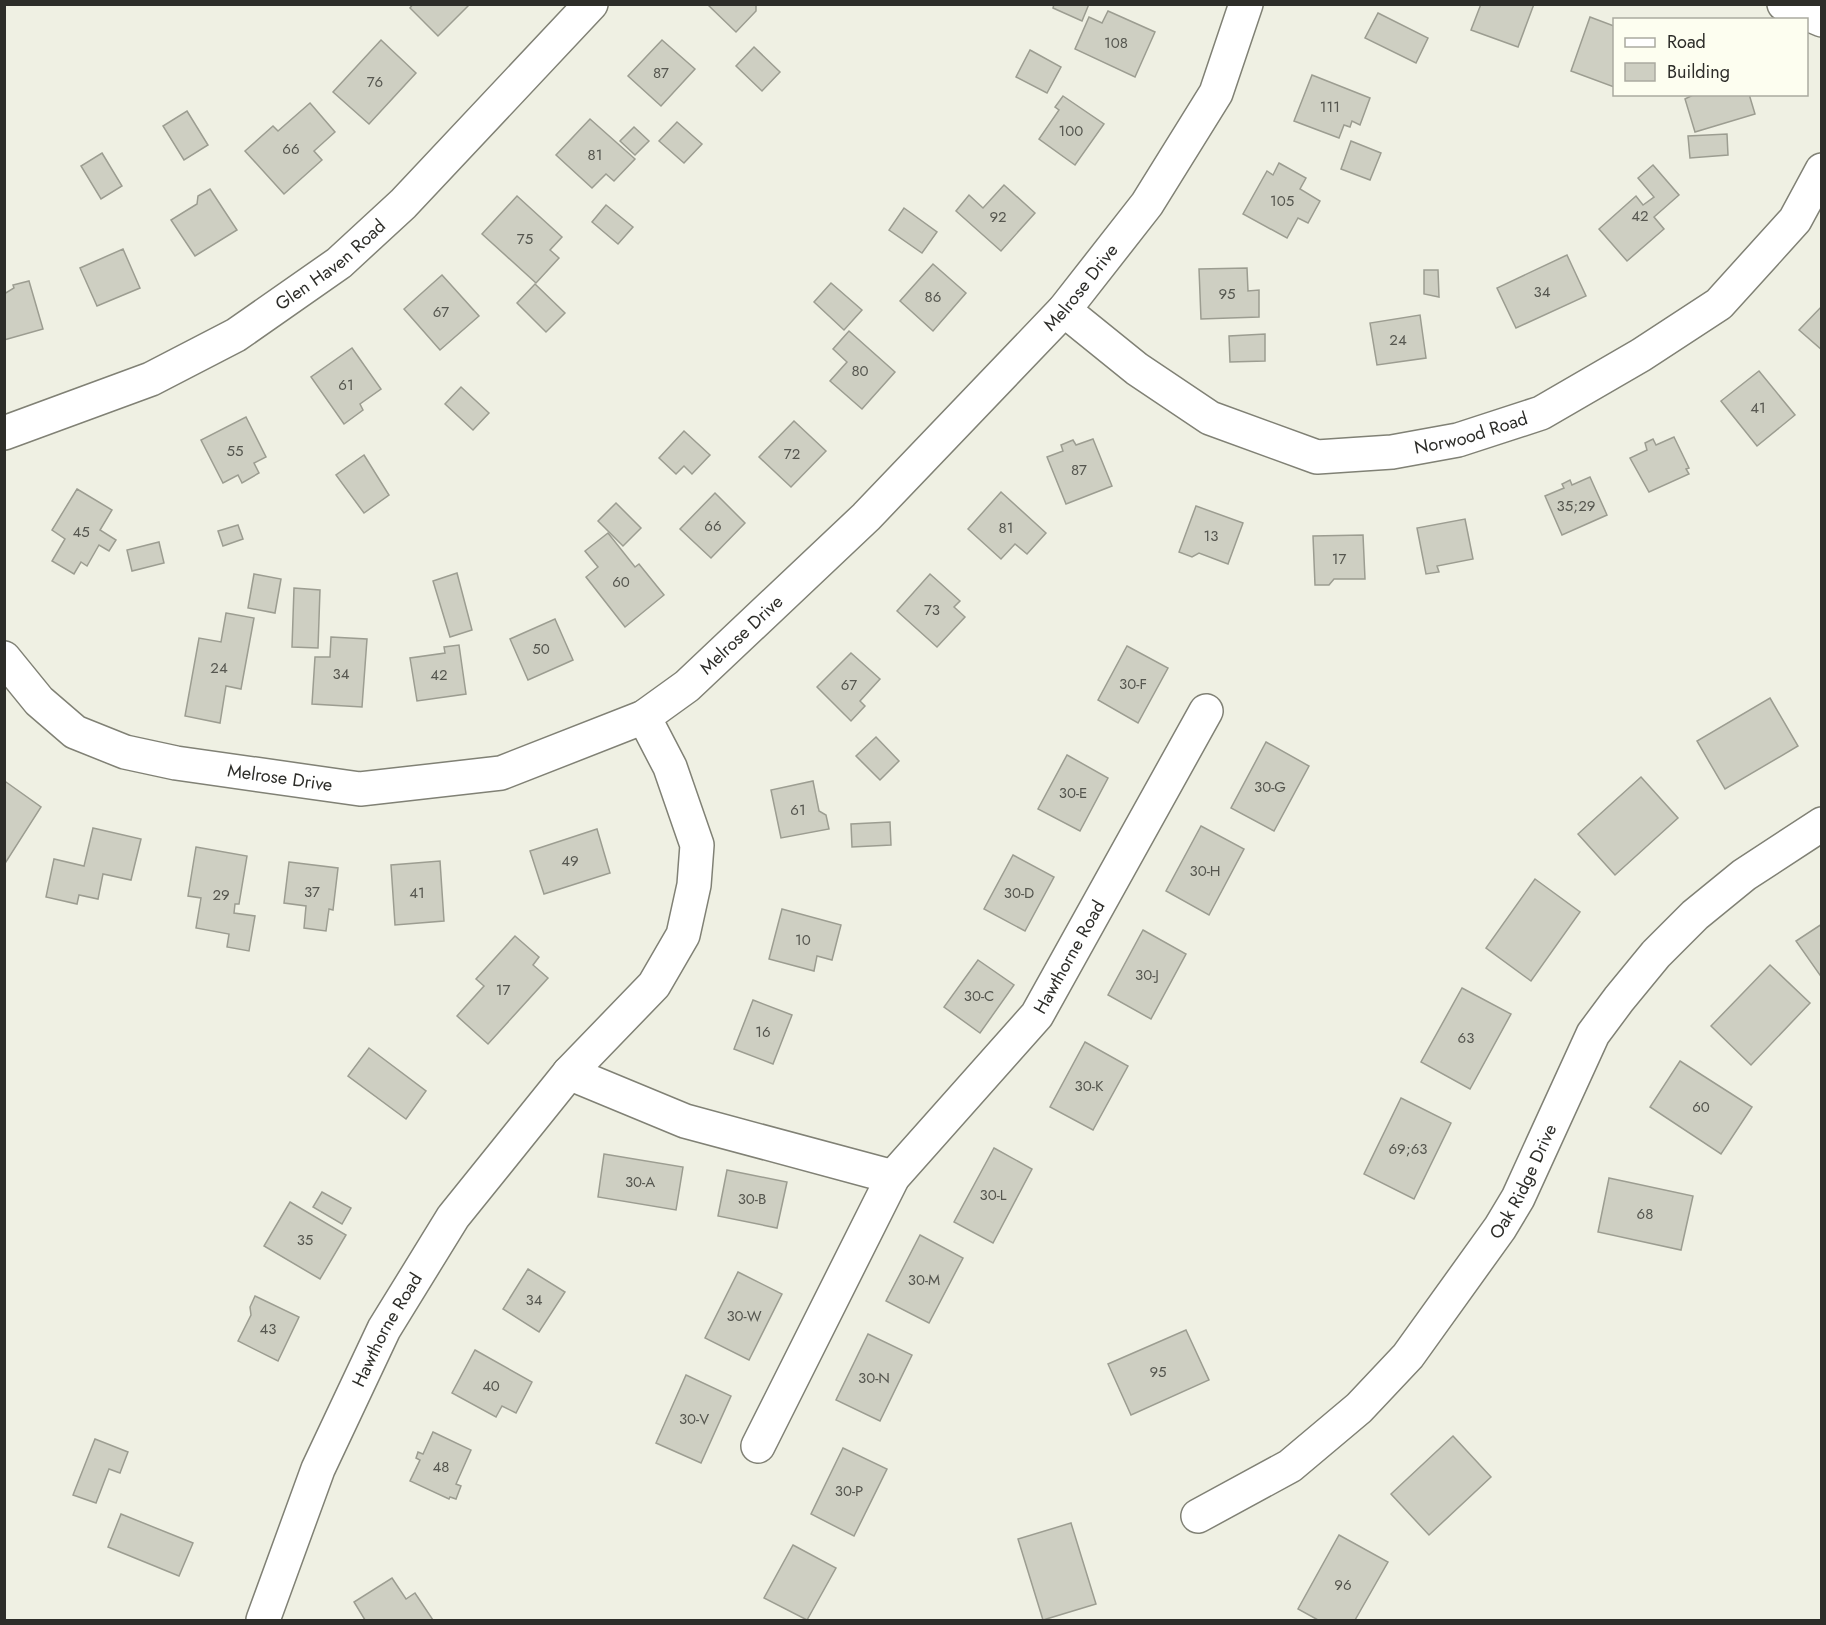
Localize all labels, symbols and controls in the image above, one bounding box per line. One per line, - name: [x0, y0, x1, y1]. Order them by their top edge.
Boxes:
- legend: [1613, 18, 1808, 96]
- text: Road: [1667, 29, 1706, 55]
- house number: 108: [1104, 32, 1128, 54]
- text: Building: [1667, 59, 1730, 85]
- house number: 87: [653, 62, 669, 84]
- house number: 76: [367, 71, 383, 93]
- house number: 111: [1320, 96, 1340, 118]
- house number: 100: [1059, 120, 1083, 142]
- house number: 66: [282, 138, 300, 160]
- house number: 81: [588, 144, 602, 166]
- house number: 105: [1270, 190, 1294, 212]
- house number: 42: [1631, 205, 1649, 227]
- house number: 92: [989, 206, 1007, 228]
- street label: Glen Haven Road: [270, 213, 391, 317]
- house number: 75: [517, 228, 533, 250]
- street label: Melrose Drive: [1037, 238, 1124, 337]
- house number: 34: [1534, 281, 1551, 303]
- house number: 95: [1218, 283, 1236, 305]
- house number: 86: [925, 286, 941, 308]
- house number: 67: [433, 301, 449, 323]
- house number: 24: [1389, 329, 1407, 351]
- house number: 80: [851, 360, 869, 382]
- house number: 61: [338, 374, 354, 396]
- house number: 41: [1750, 397, 1766, 419]
- street label: Norwood Road: [1412, 405, 1531, 461]
- house number: 55: [227, 440, 243, 462]
- house number: 72: [784, 443, 800, 465]
- house number: 87: [1071, 459, 1087, 481]
- house number: 35;29: [1557, 495, 1595, 517]
- house number: 66: [704, 515, 722, 537]
- house number: 81: [999, 517, 1013, 539]
- house number: 45: [72, 521, 90, 543]
- house number: 13: [1204, 525, 1218, 547]
- house number: 17: [1332, 548, 1346, 570]
- house number: 60: [612, 571, 630, 593]
- street label: Melrose Drive: [694, 589, 789, 680]
- house number: 73: [924, 599, 940, 621]
- house number: 50: [532, 638, 550, 660]
- house number: 24: [210, 657, 228, 679]
- house number: 34: [333, 663, 350, 685]
- house number: 42: [430, 664, 448, 686]
- house number: 30-F: [1119, 673, 1147, 695]
- house number: 67: [841, 674, 857, 696]
- street label: Melrose Drive: [226, 757, 334, 798]
- house number: 30-G: [1254, 776, 1286, 798]
- house number: 30-E: [1059, 782, 1087, 804]
- house number: 61: [790, 799, 806, 821]
- house number: 49: [561, 850, 579, 872]
- house number: 30-H: [1189, 860, 1221, 882]
- house number: 37: [304, 881, 320, 903]
- house number: 41: [409, 882, 425, 904]
- house number: 30-D: [1004, 882, 1034, 904]
- house number: 29: [212, 884, 230, 906]
- street label: Hawthorne Road: [1027, 895, 1111, 1019]
- house number: 10: [795, 929, 811, 951]
- house number: 30-J: [1135, 964, 1159, 986]
- house number: 17: [496, 979, 510, 1001]
- house number: 30-C: [964, 985, 994, 1007]
- house number: 16: [755, 1021, 771, 1043]
- house number: 63: [1458, 1027, 1474, 1049]
- house number: 30-K: [1075, 1075, 1104, 1097]
- house number: 60: [1692, 1096, 1710, 1118]
- street label: Oak Ridge Drive: [1483, 1120, 1563, 1245]
- house number: 69;63: [1388, 1138, 1428, 1160]
- house number: 30-A: [625, 1171, 655, 1193]
- house number: 30-L: [979, 1184, 1007, 1206]
- house number: 30-B: [738, 1188, 766, 1210]
- house number: 68: [1637, 1203, 1653, 1225]
- house number: 35: [297, 1229, 313, 1251]
- street label: Hawthorne Road: [345, 1268, 429, 1391]
- house number: 30-M: [908, 1269, 940, 1291]
- house number: 34: [526, 1289, 543, 1311]
- house number: 30-W: [726, 1305, 762, 1327]
- house number: 43: [260, 1318, 276, 1340]
- house number: 95: [1149, 1361, 1167, 1383]
- house number: 30-N: [858, 1367, 890, 1389]
- house number: 40: [482, 1375, 500, 1397]
- house number: 30-V: [679, 1408, 709, 1430]
- house number: 48: [433, 1456, 449, 1478]
- house number: 30-P: [835, 1480, 863, 1502]
- house number: 96: [1334, 1574, 1352, 1596]

